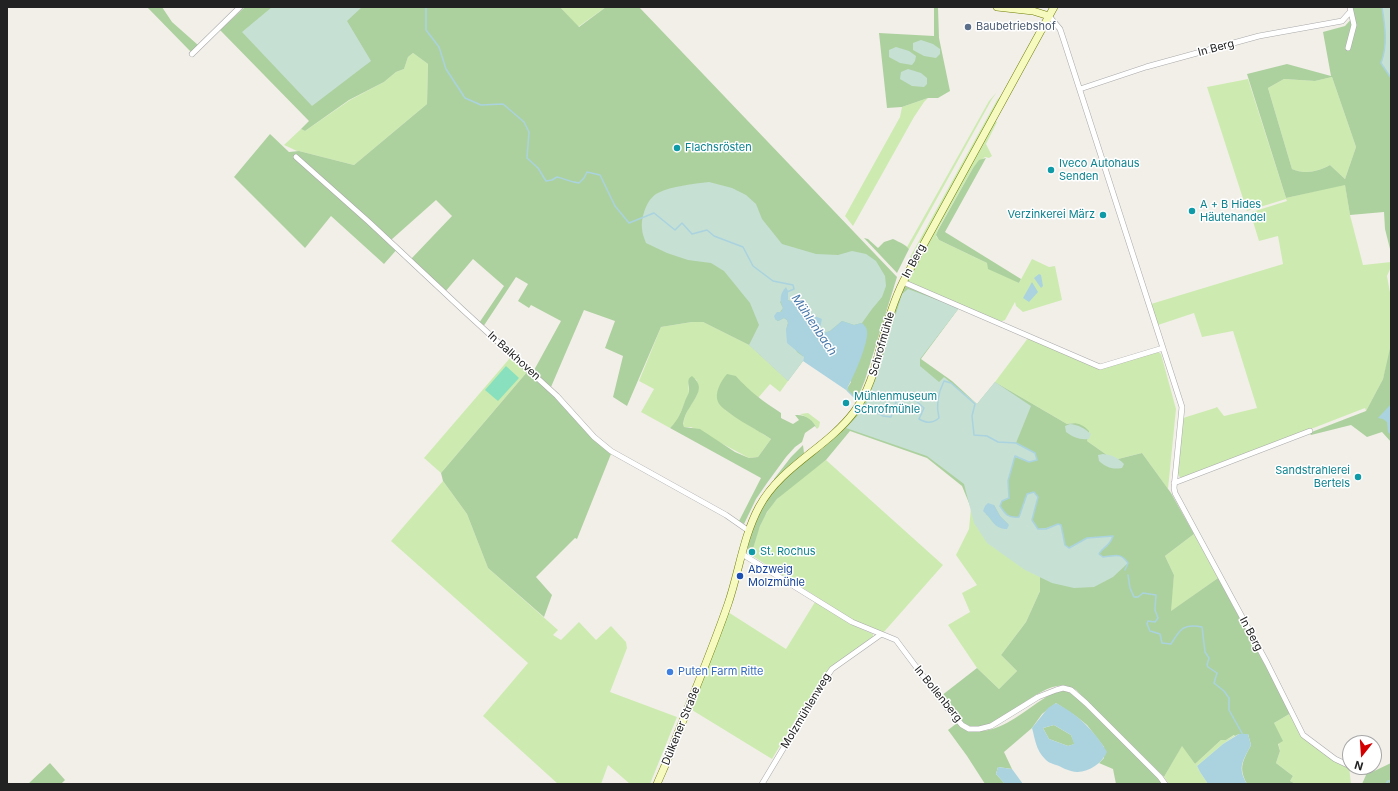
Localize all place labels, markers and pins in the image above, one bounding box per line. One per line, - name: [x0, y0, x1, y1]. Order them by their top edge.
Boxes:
- place label: Baubetriebshof: [976, 20, 1056, 34]
- marker: Baubetriebshof: [963, 22, 973, 32]
- place label: Flachsrösten: [685, 141, 752, 155]
- marker: Flachsrösten: [672, 143, 682, 153]
- place label: Iveco Autohaus Senden: [1059, 157, 1140, 183]
- marker: Iveco Autohaus Senden: [1046, 165, 1056, 175]
- place label: A + B Hides Häutehandel: [1200, 198, 1266, 224]
- marker: A + B Hides Häutehandel: [1187, 206, 1197, 216]
- place label: Verzinkerei März: [1008, 208, 1095, 222]
- marker: Verzinkerei März: [1098, 210, 1108, 220]
- place label: Mühlenmuseum Schrofmühle: [854, 390, 937, 416]
- marker: Mühlenmuseum Schrofmühle: [841, 398, 851, 408]
- place label: Sandstrahlerei Bertels: [1275, 464, 1350, 490]
- marker: Sandstrahlerei Bertels: [1353, 472, 1363, 482]
- place label: St. Rochus: [760, 545, 816, 559]
- marker: St. Rochus: [747, 547, 757, 557]
- place label: Abzweig Molzmühle: [748, 563, 805, 589]
- marker: Abzweig Molzmühle: [735, 571, 745, 581]
- place label: Puten Farm Ritte: [678, 665, 763, 679]
- marker: Puten Farm Ritte: [665, 667, 675, 677]

